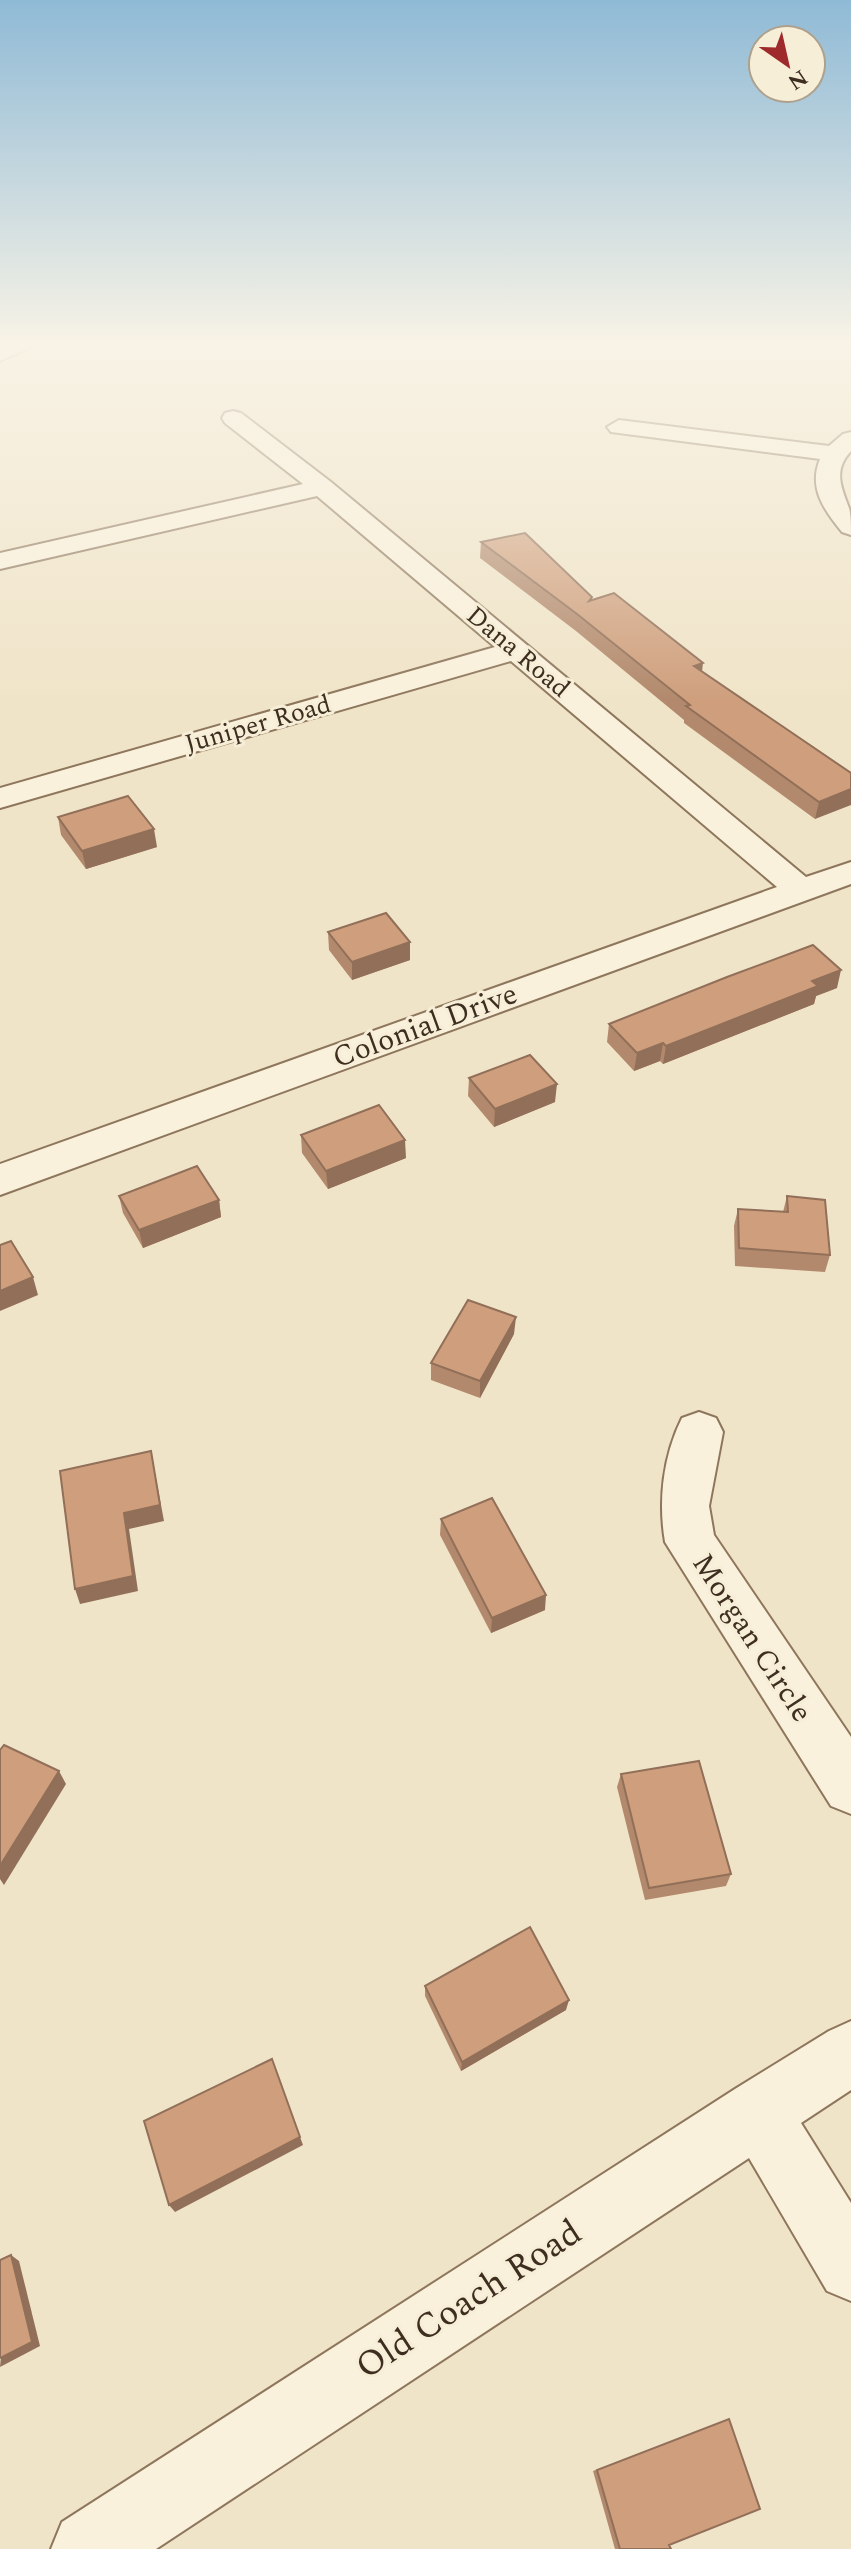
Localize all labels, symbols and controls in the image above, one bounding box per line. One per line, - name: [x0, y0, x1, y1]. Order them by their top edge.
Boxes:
- north arrow: [747, 24, 827, 104]
- text: N: [781, 61, 814, 98]
- street label: Dana Road: [457, 596, 579, 708]
- street label: Juniper Road: [180, 684, 336, 764]
- street label: Colonial Drive: [326, 971, 524, 1081]
- street label: Morgan Circle: [680, 1544, 824, 1732]
- street label: Old Coach Road: [345, 2206, 593, 2394]

